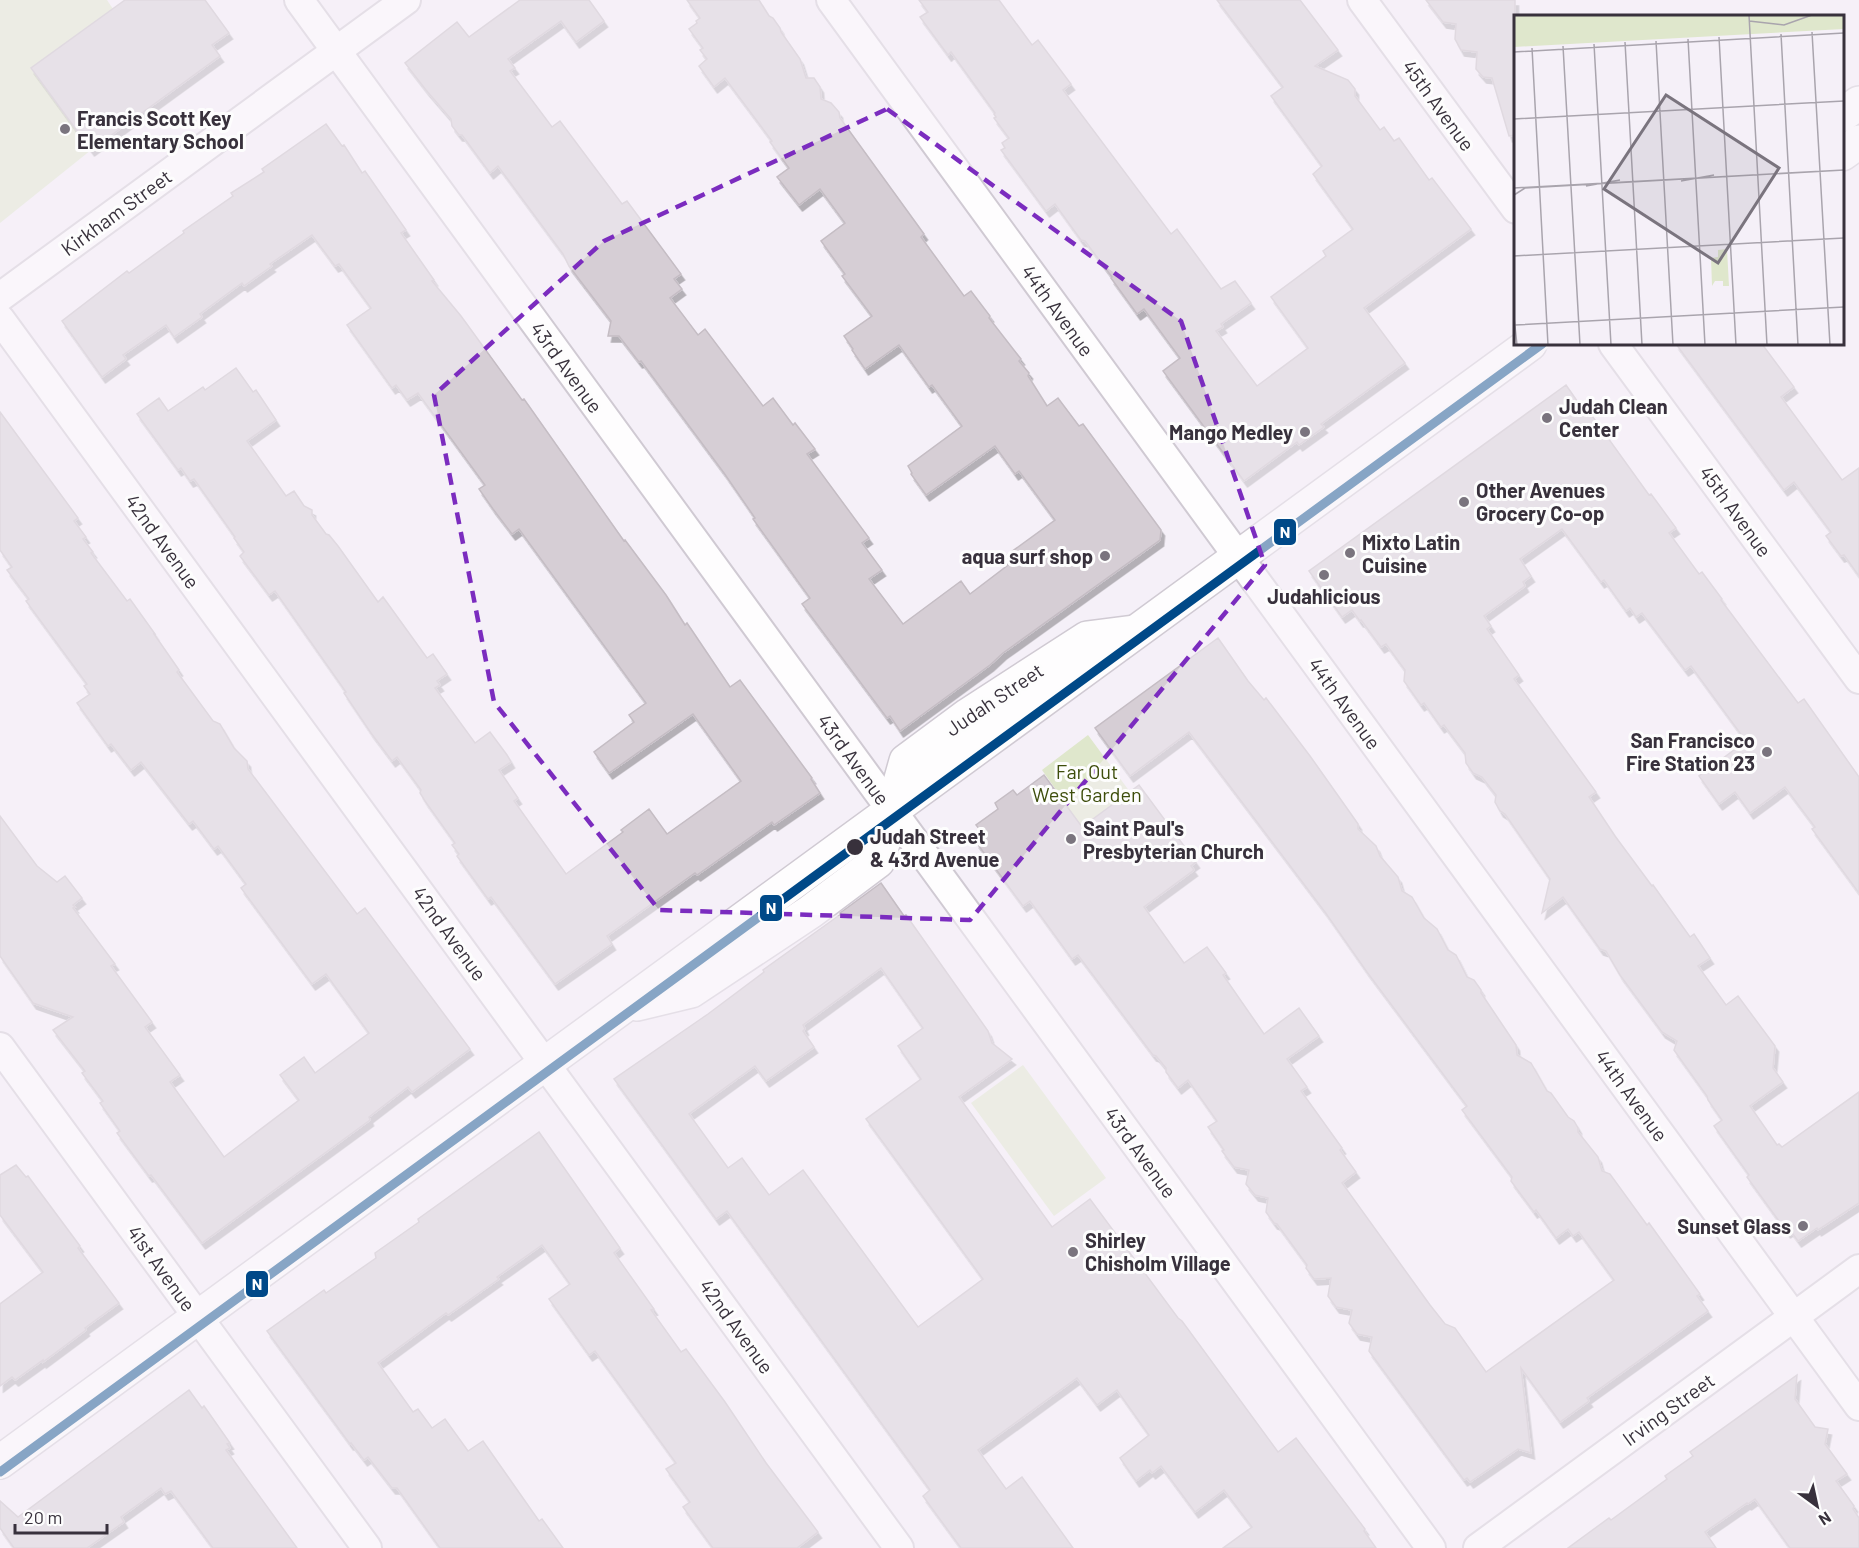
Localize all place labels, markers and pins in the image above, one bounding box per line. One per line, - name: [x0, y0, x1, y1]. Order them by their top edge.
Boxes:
- place label: Francis Scott Key Elementary School: [77, 106, 244, 153]
- marker: Francis Scott Key Elementary School: [58, 122, 72, 136]
- place label: Judah Clean Center: [1559, 394, 1668, 441]
- marker: Judah Clean Center: [1540, 411, 1554, 425]
- place label: Mango Medley: [1169, 420, 1293, 444]
- marker: Mango Medley: [1298, 425, 1312, 439]
- place label: Other Avenues Grocery Co-op: [1476, 478, 1605, 525]
- marker: Other Avenues Grocery Co-op: [1457, 495, 1471, 509]
- place label: Mixto Latin Cuisine: [1362, 530, 1460, 577]
- place label: aqua surf shop: [962, 544, 1093, 568]
- marker: Mixto Latin Cuisine: [1343, 546, 1357, 560]
- marker: aqua surf shop: [1098, 549, 1112, 563]
- marker: Judahlicious: [1317, 568, 1331, 582]
- place label: Judahlicious: [1267, 584, 1381, 608]
- place label: San Francisco Fire Station 23: [1626, 728, 1755, 775]
- marker: San Francisco Fire Station 23: [1760, 745, 1774, 759]
- place label: Saint Paul's Presbyterian Church: [1083, 816, 1264, 863]
- place label: Judah Street & 43rd Avenue: [870, 824, 1000, 871]
- marker: Saint Paul's Presbyterian Church: [1064, 832, 1078, 846]
- marker: Judah Street & 43rd Avenue: [845, 837, 865, 857]
- place label: Sunset Glass: [1677, 1214, 1791, 1238]
- marker: Sunset Glass: [1796, 1219, 1810, 1233]
- place label: Shirley Chisholm Village: [1085, 1228, 1231, 1275]
- marker: Shirley Chisholm Village: [1066, 1245, 1080, 1259]

